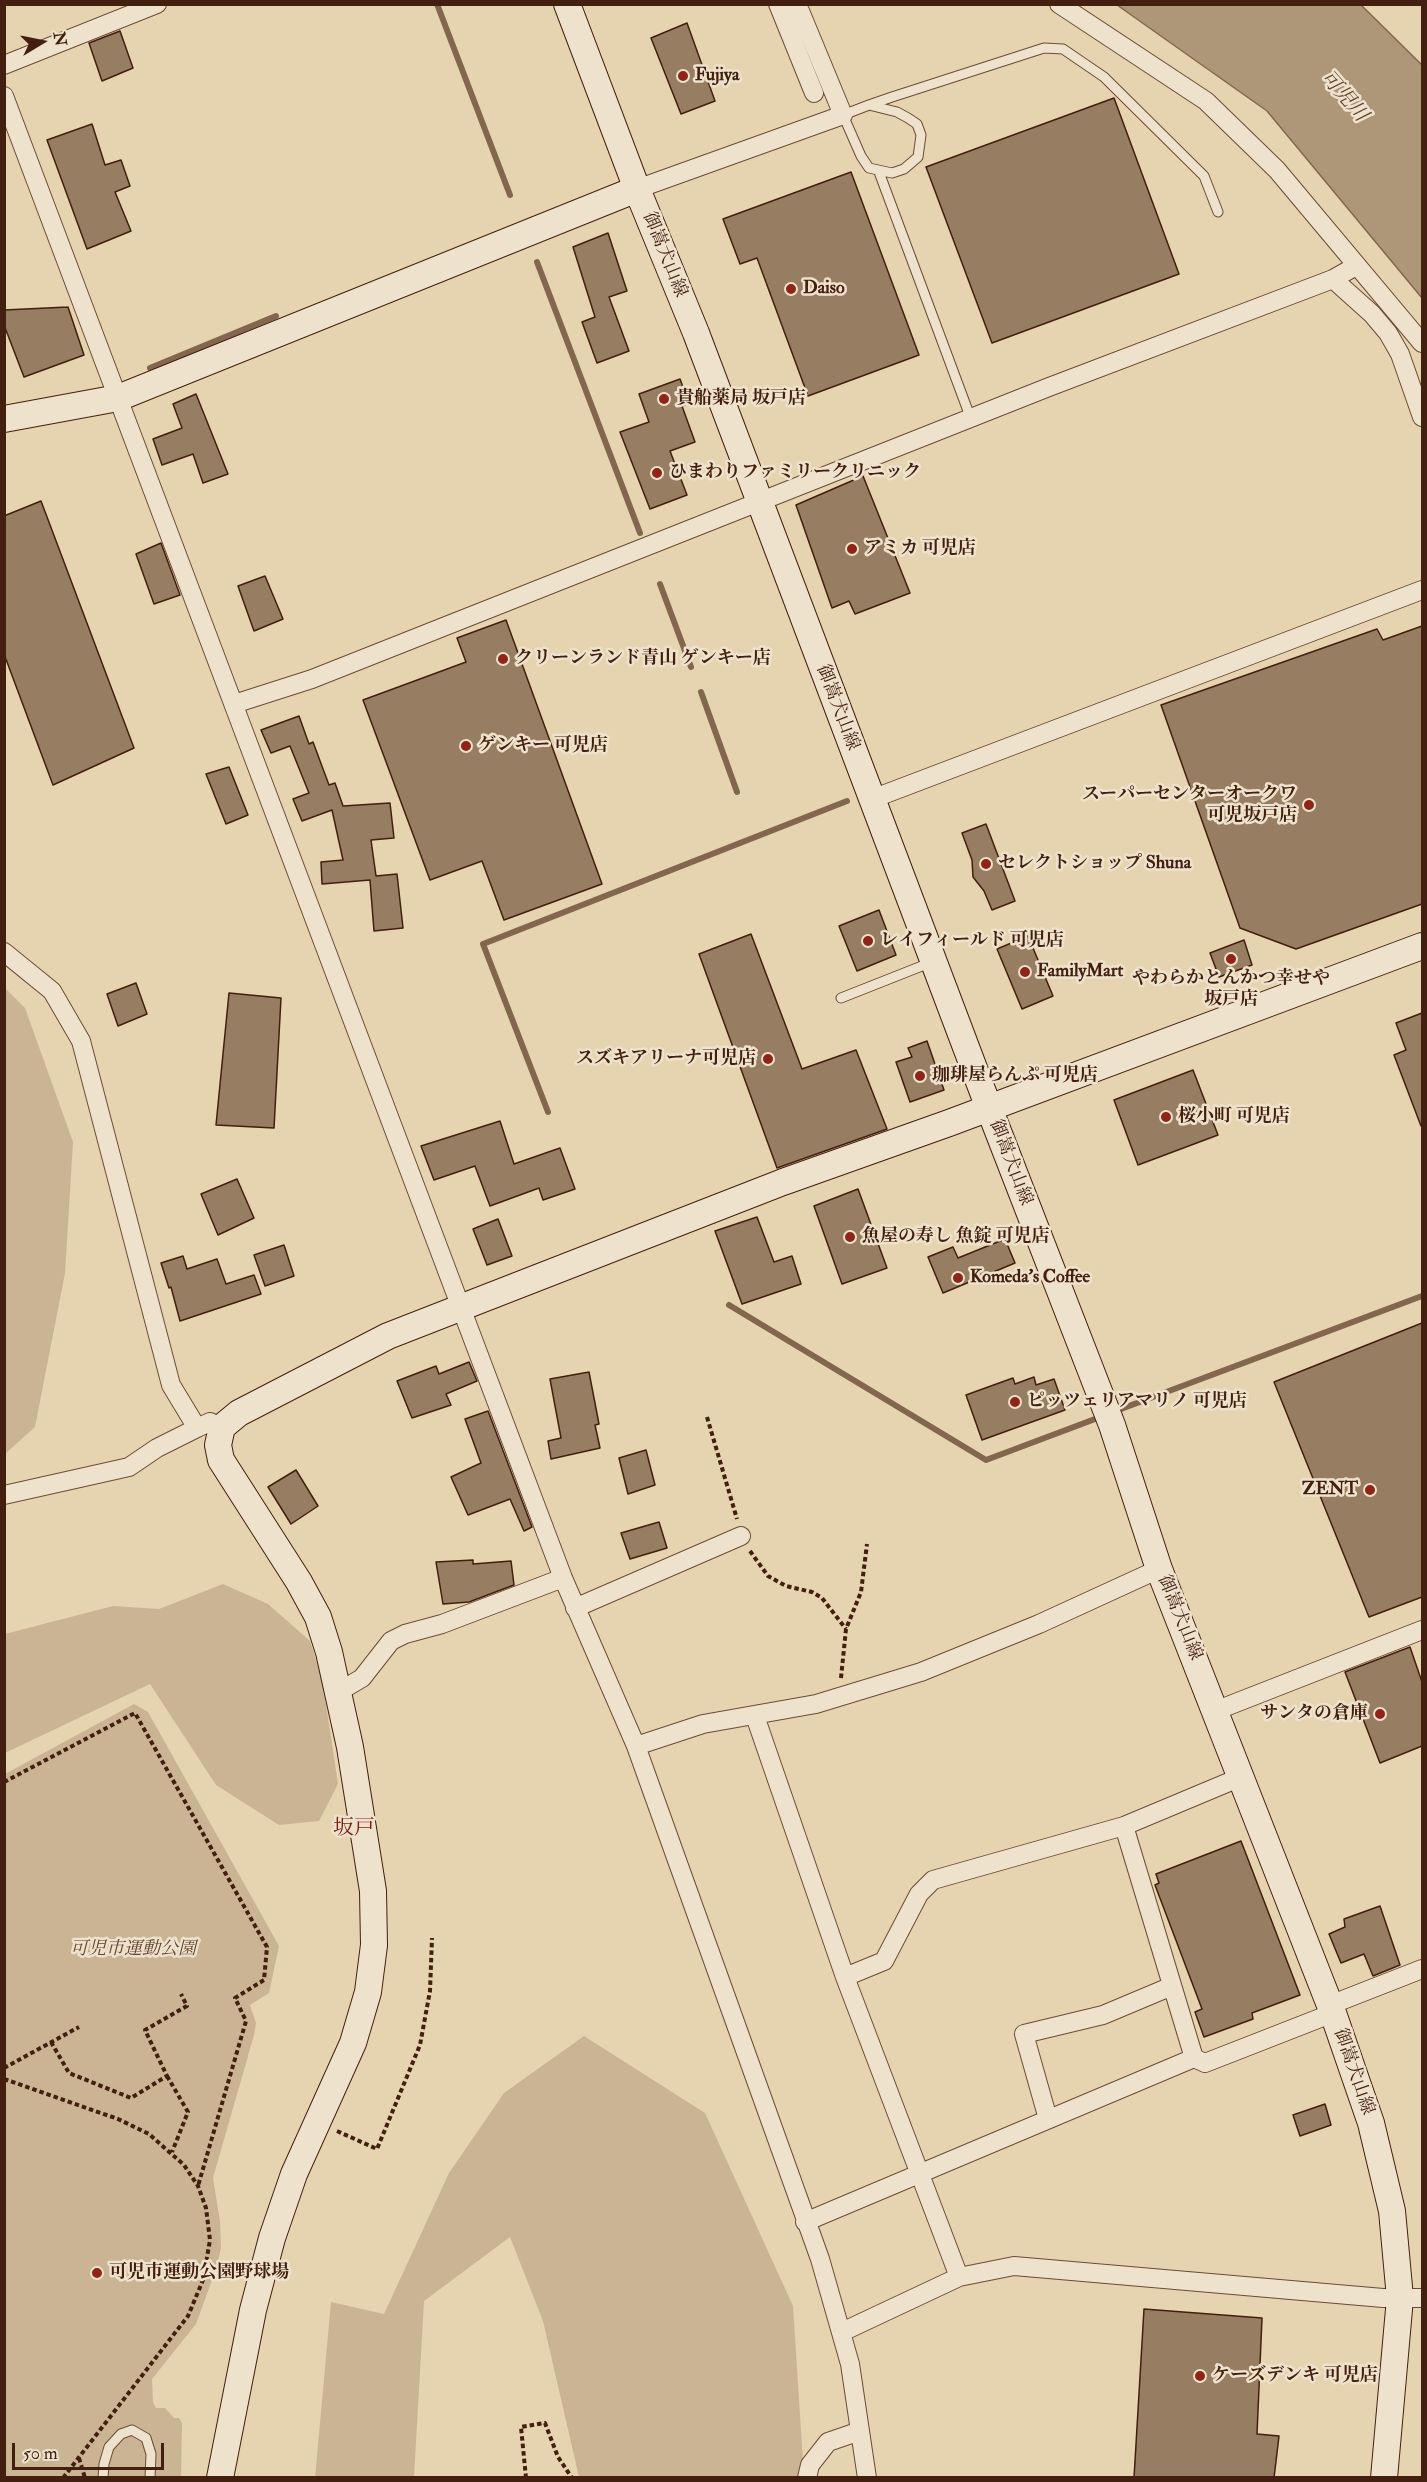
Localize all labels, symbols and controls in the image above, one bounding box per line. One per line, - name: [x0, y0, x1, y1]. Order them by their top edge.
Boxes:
- north arrow: [12, 12, 72, 72]
- text: N: [49, 30, 71, 48]
- place label: Fujiya: [695, 65, 739, 87]
- water label: 可児川: [1314, 66, 1372, 128]
- marker: Fujiya: [676, 69, 690, 83]
- street label: 御嵩犬山線: [637, 209, 691, 301]
- place label: Daiso: [803, 278, 845, 300]
- marker: Daiso: [784, 282, 798, 296]
- place label: 貴船薬局 坂戸店: [676, 388, 806, 410]
- marker: 貴船薬局 坂戸店: [657, 392, 671, 406]
- place label: ひまわりファミリークリニック: [669, 462, 921, 484]
- marker: ひまわりファミリークリニック: [650, 466, 664, 480]
- place label: アミカ 可児店: [864, 538, 976, 560]
- marker: アミカ 可児店: [845, 542, 859, 556]
- place label: クリーンランド青山 ゲンキー店: [515, 648, 771, 670]
- marker: クリーンランド青山 ゲンキー店: [496, 652, 510, 666]
- street label: 御嵩犬山線: [811, 662, 863, 754]
- place label: ゲンキー 可児店: [478, 735, 608, 757]
- marker: ゲンキー 可児店: [459, 739, 473, 753]
- place label: スーパーセンターオークワ 可児坂戸店: [1082, 784, 1297, 826]
- marker: スーパーセンターオークワ 可児坂戸店: [1302, 798, 1316, 812]
- place label: セレクトショップ Shuna: [998, 853, 1191, 875]
- marker: セレクトショップ Shuna: [979, 857, 993, 871]
- place label: レイフィールド 可児店: [880, 930, 1064, 952]
- marker: レイフィールド 可児店: [861, 934, 875, 948]
- marker: やわらかとんかつ幸せや 坂戸店: [1224, 952, 1238, 966]
- place label: FamilyMart: [1037, 961, 1123, 983]
- marker: FamilyMart: [1018, 965, 1032, 979]
- place label: やわらかとんかつ幸せや 坂戸店: [1132, 968, 1330, 1010]
- place label: スズキアリーナ可児店: [576, 1048, 756, 1070]
- marker: スズキアリーナ可児店: [761, 1052, 775, 1066]
- place label: 珈琲屋らんぷ 可児店: [932, 1065, 1098, 1087]
- marker: 珈琲屋らんぷ 可児店: [913, 1069, 927, 1083]
- place label: 桜小町 可児店: [1178, 1106, 1290, 1128]
- marker: 桜小町 可児店: [1159, 1110, 1173, 1124]
- street label: 御嵩犬山線: [984, 1117, 1036, 1209]
- place label: 魚屋の寿し 魚錠 可児店: [862, 1226, 1050, 1248]
- marker: 魚屋の寿し 魚錠 可児店: [843, 1230, 857, 1244]
- place label: Komeda's Coffee: [970, 1267, 1090, 1289]
- marker: Komeda's Coffee: [951, 1271, 965, 1285]
- place label: ピッツェリアマリノ 可児店: [1027, 1391, 1247, 1413]
- marker: ピッツェリアマリノ 可児店: [1008, 1395, 1022, 1409]
- place label: ZENT: [1302, 1479, 1358, 1501]
- marker: ZENT: [1363, 1483, 1377, 1497]
- street label: 御嵩犬山線: [1152, 1572, 1206, 1664]
- place label: サンタの倉庫: [1260, 1703, 1368, 1725]
- marker: サンタの倉庫: [1373, 1707, 1387, 1721]
- district label: 坂戸: [333, 1816, 375, 1842]
- park label: 可児市運動公園: [70, 1939, 196, 1961]
- street label: 御嵩犬山線: [1328, 2026, 1378, 2118]
- place label: 可児市運動公園野球場: [109, 2262, 289, 2284]
- marker: 可児市運動公園野球場: [90, 2266, 104, 2280]
- place label: ケーズデンキ 可児店: [1212, 2365, 1378, 2387]
- marker: ケーズデンキ 可児店: [1193, 2369, 1207, 2383]
- scale bar: [15, 2431, 166, 2469]
- text: 50 m: [23, 2442, 58, 2465]

